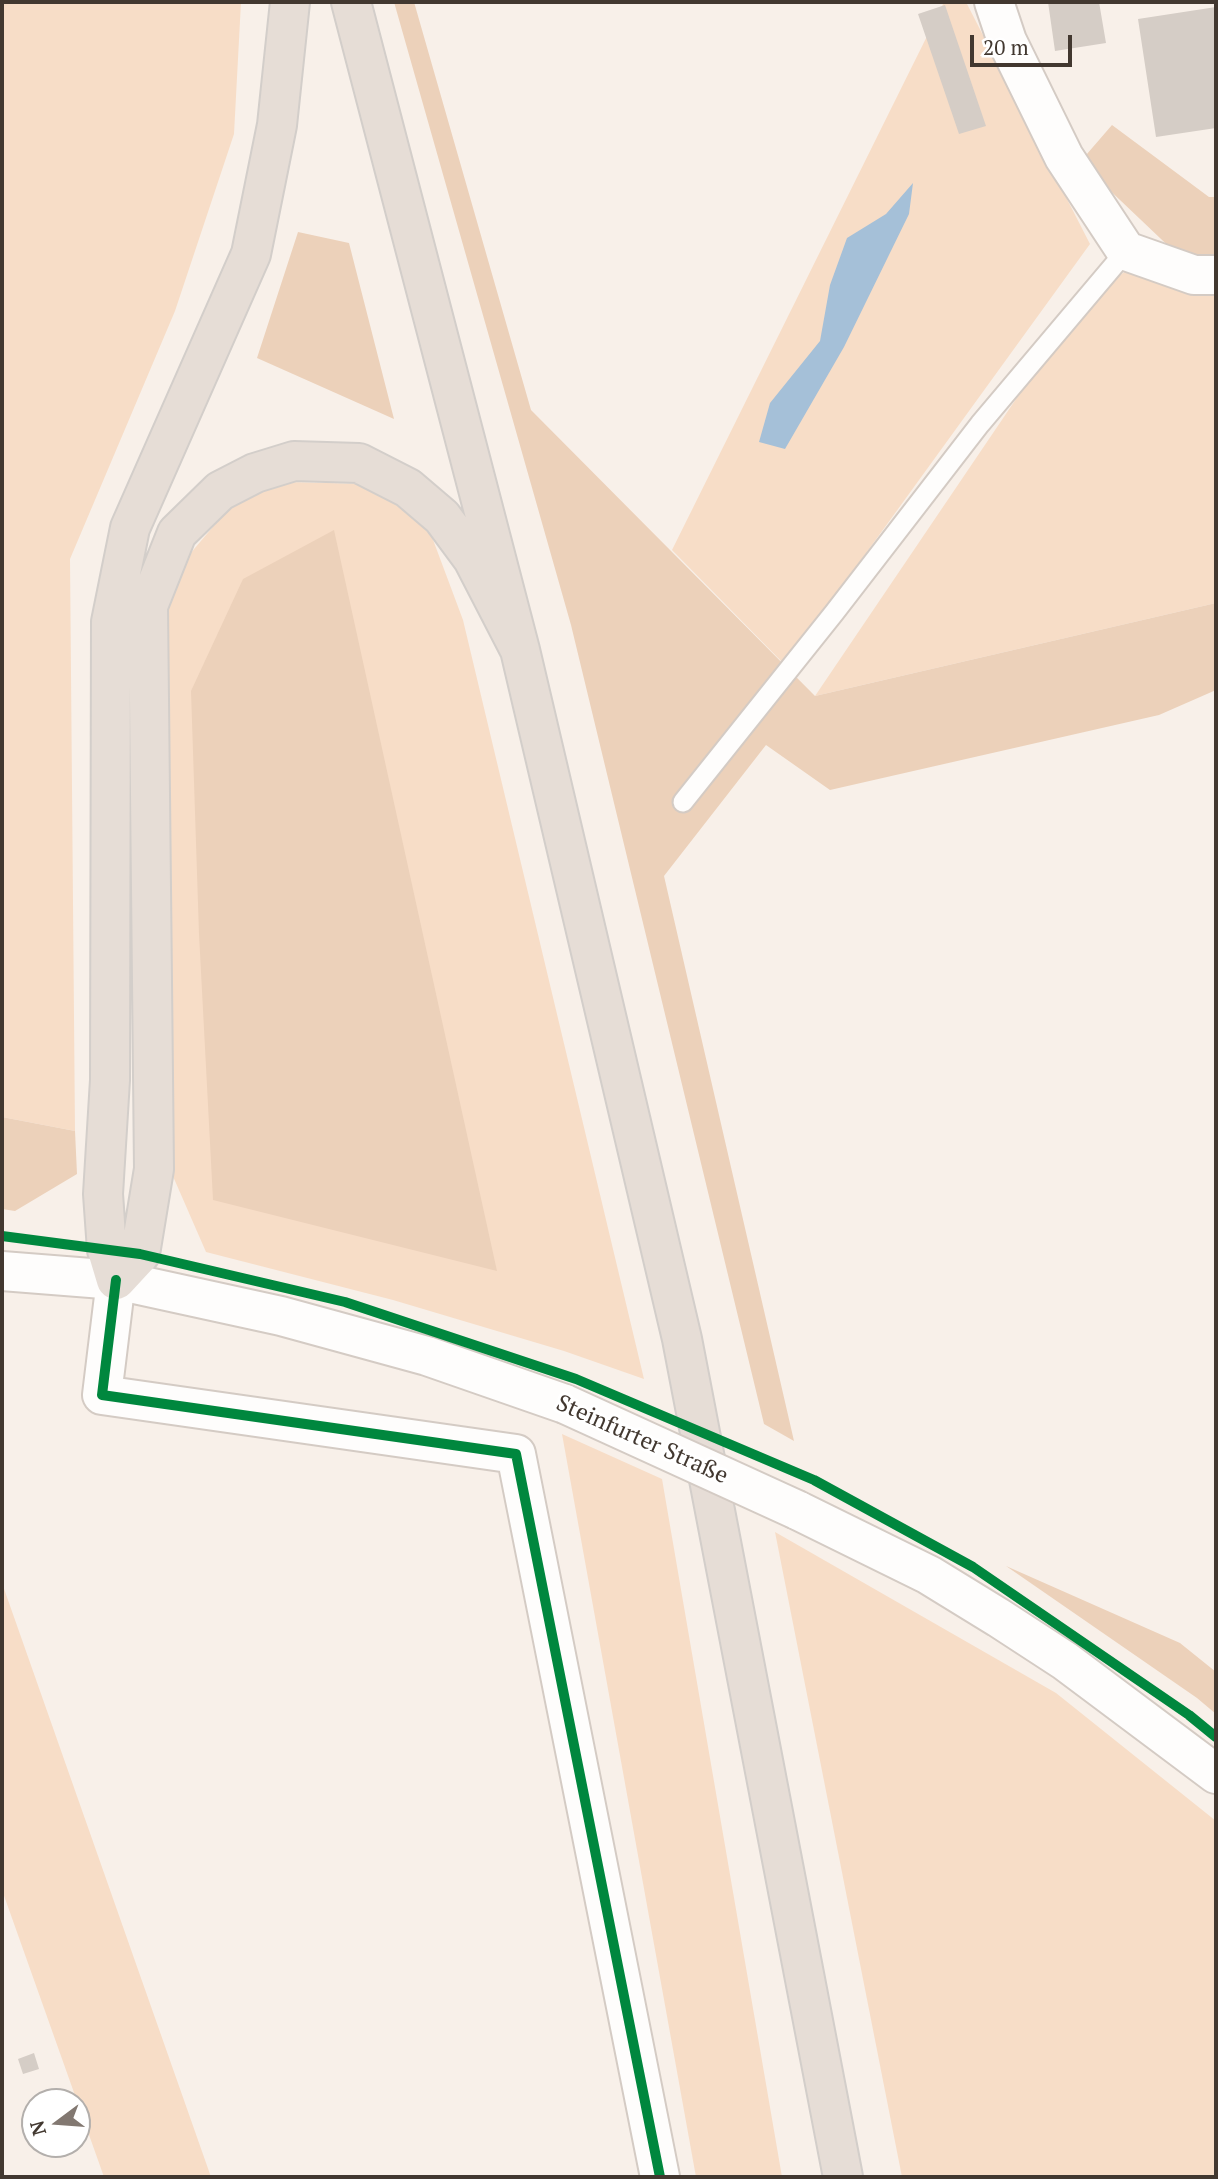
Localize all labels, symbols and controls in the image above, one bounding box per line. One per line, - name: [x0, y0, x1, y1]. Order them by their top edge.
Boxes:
- scale bar: [973, 21, 1074, 65]
- text: 20 m: [983, 33, 1029, 61]
- street label: Steinfurter Straße: [552, 1390, 732, 1490]
- north arrow: [21, 2088, 91, 2158]
- text: N: [23, 2118, 51, 2139]

